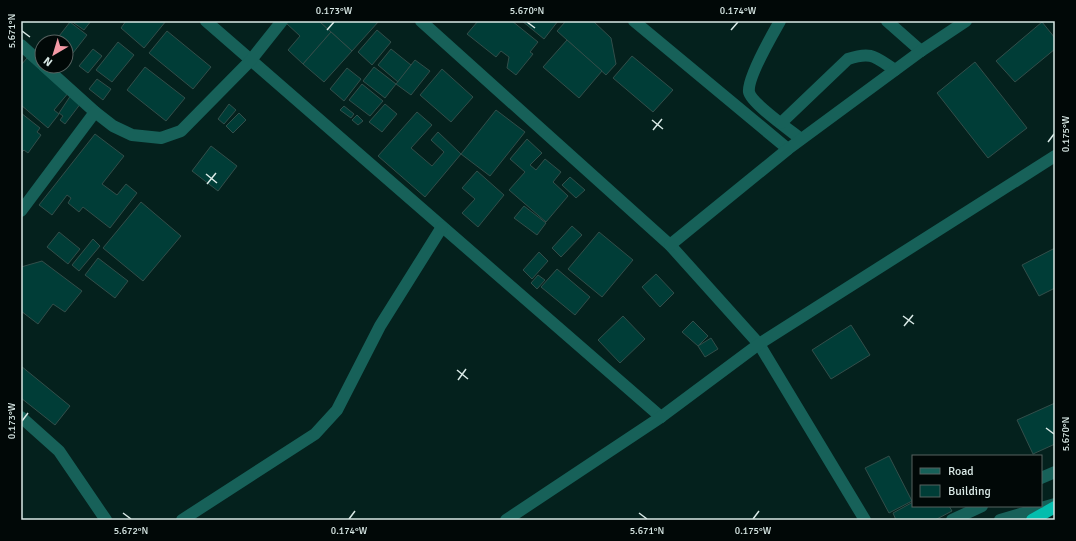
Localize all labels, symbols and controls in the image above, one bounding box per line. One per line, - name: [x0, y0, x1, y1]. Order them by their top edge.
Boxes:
- text: 0.173°W: [316, 5, 353, 17]
- text: 5.670°N: [510, 5, 544, 17]
- text: 0.174°W: [720, 5, 757, 17]
- text: 5.671°N: [6, 14, 18, 48]
- north arrow: [34, 34, 74, 74]
- text: N: [41, 54, 55, 69]
- text: 0.175°W: [1060, 115, 1072, 152]
- text: 0.173°W: [6, 402, 18, 439]
- text: 5.670°N: [1060, 417, 1072, 451]
- legend: [912, 455, 1042, 507]
- text: Road: [948, 464, 974, 479]
- text: Building: [948, 484, 991, 499]
- text: 5.672°N: [114, 525, 148, 537]
- text: 0.174°W: [331, 525, 368, 537]
- text: 5.671°N: [630, 525, 664, 537]
- text: 0.175°W: [735, 525, 772, 537]

